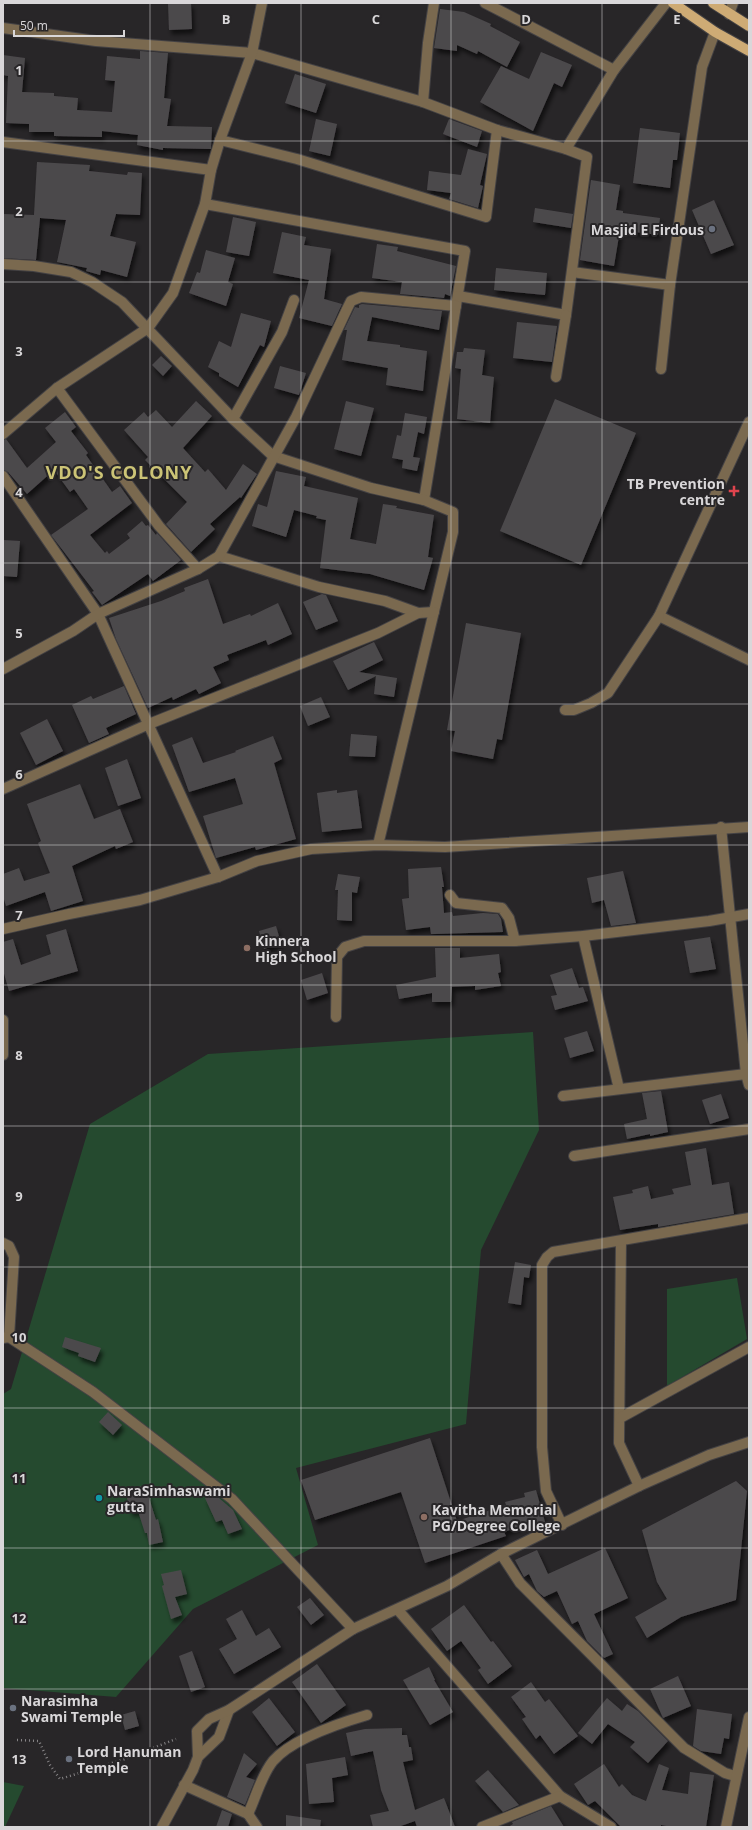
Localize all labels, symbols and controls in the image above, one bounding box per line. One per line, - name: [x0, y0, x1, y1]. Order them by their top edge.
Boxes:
- text: B: [222, 10, 231, 28]
- text: C: [372, 10, 380, 28]
- text: D: [521, 10, 531, 28]
- text: E: [673, 10, 681, 28]
- scale bar: [14, 12, 124, 38]
- text: 50 m: [20, 17, 48, 34]
- text: 1: [15, 61, 23, 79]
- text: 2: [15, 202, 23, 220]
- place label: Masjid E Firdous: [591, 220, 704, 239]
- marker: Masjid E Firdous: [707, 224, 717, 234]
- text: 3: [15, 342, 23, 360]
- district label: VDO'S COLONY: [46, 460, 192, 484]
- place label: TB Prevention centre: [627, 474, 725, 509]
- text: 4: [15, 483, 23, 501]
- marker: TB Prevention centre: [728, 485, 740, 497]
- text: 5: [15, 624, 23, 642]
- text: 6: [15, 765, 23, 783]
- text: 7: [15, 906, 23, 924]
- place label: Kinnera High School: [255, 931, 336, 966]
- marker: Kinnera High School: [242, 943, 252, 953]
- text: 8: [15, 1046, 23, 1064]
- text: 9: [15, 1187, 23, 1205]
- text: 10: [12, 1328, 26, 1346]
- text: 11: [12, 1469, 26, 1487]
- place label: NaraSimhaswami gutta: [107, 1481, 230, 1516]
- marker: NaraSimhaswami gutta: [94, 1493, 104, 1503]
- place label: Kavitha Memorial PG/Degree College: [432, 1500, 560, 1535]
- marker: Kavitha Memorial PG/Degree College: [419, 1512, 429, 1522]
- text: 12: [12, 1609, 27, 1627]
- place label: Narasimha Swami Temple: [21, 1691, 122, 1726]
- marker: Narasimha Swami Temple: [8, 1703, 18, 1713]
- place label: Lord Hanuman Temple: [77, 1742, 181, 1777]
- text: 13: [12, 1750, 26, 1768]
- marker: Lord Hanuman Temple: [64, 1754, 74, 1764]

